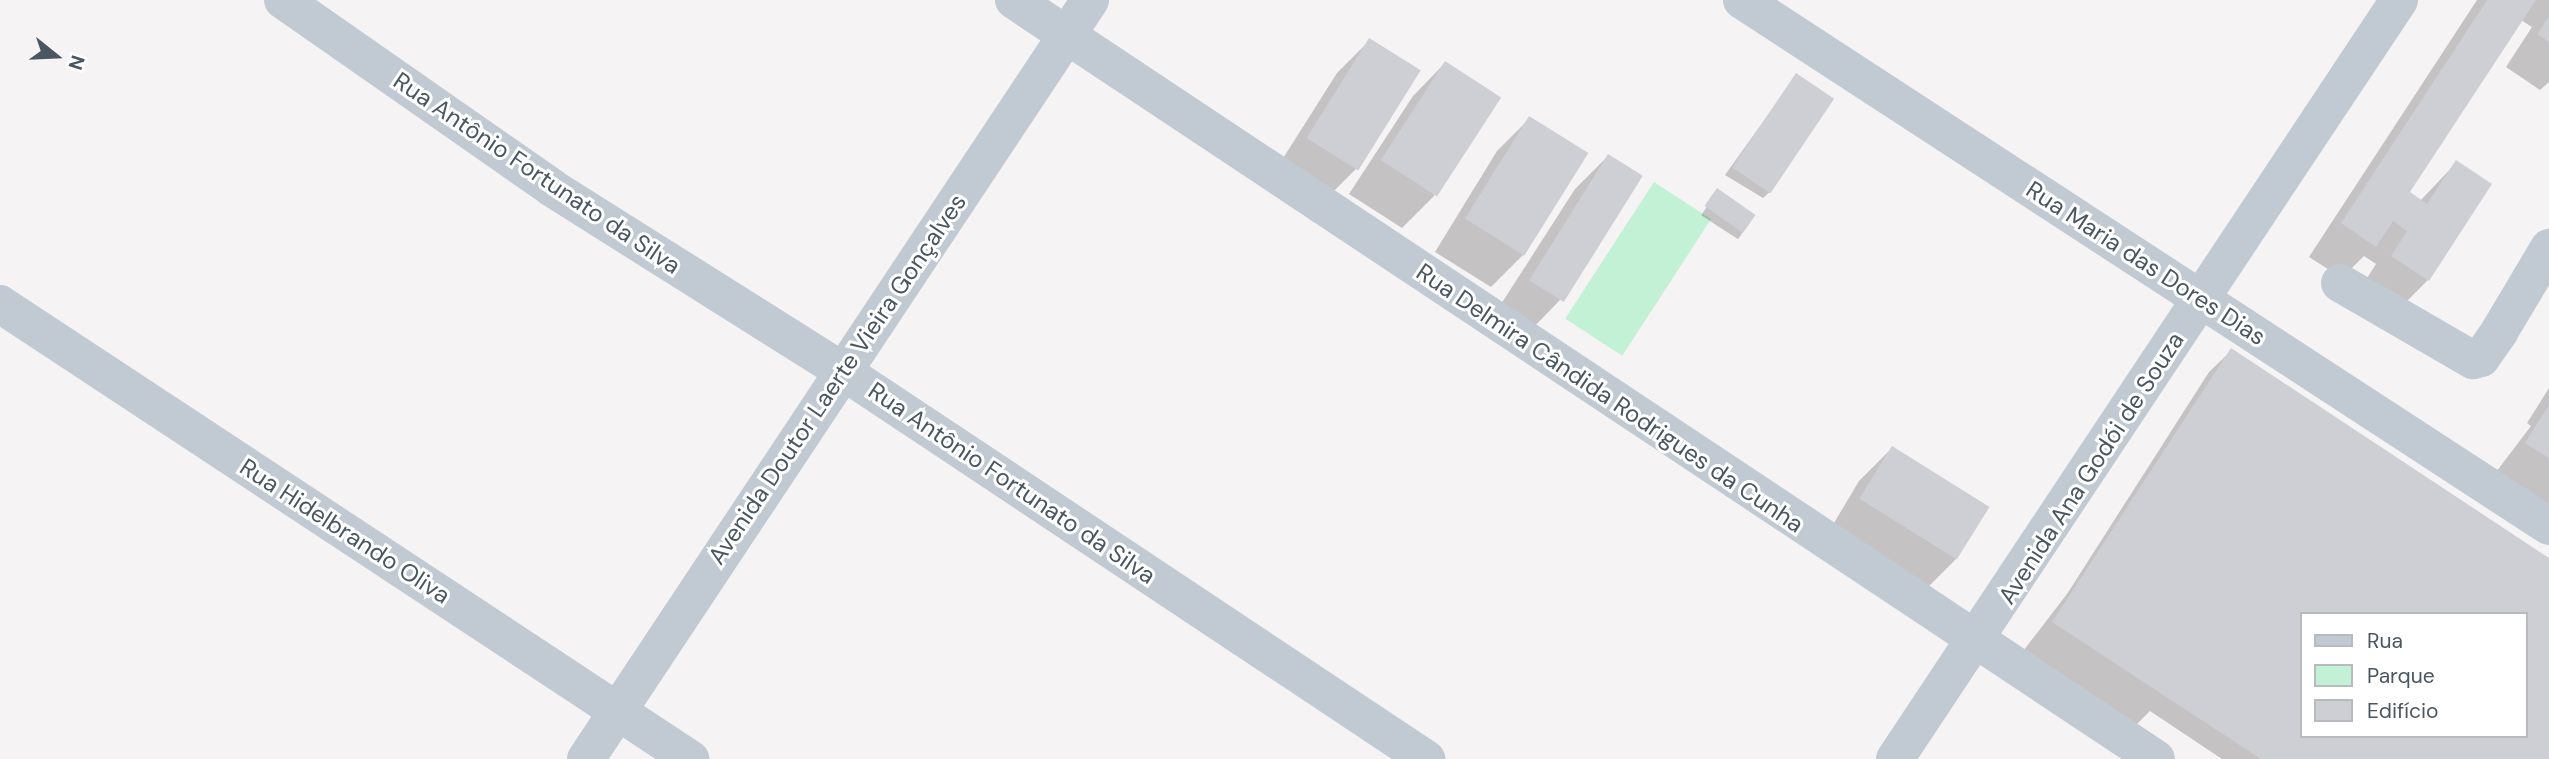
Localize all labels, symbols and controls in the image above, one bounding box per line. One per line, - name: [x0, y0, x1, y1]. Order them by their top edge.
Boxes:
- north arrow: [21, 21, 91, 91]
- text: N: [62, 52, 90, 73]
- street label: Rua Antônio Fortunato da Silva: [388, 66, 686, 280]
- street label: Rua Maria das Dores Dias: [2021, 175, 2271, 351]
- street label: Avenida Doutor Laerte Vieira Gonçalves: [702, 188, 972, 570]
- street label: Rua Delmira Cândida Rodrigues da Cunha: [1411, 257, 1809, 539]
- street label: Avenida Ana Godói de Souza: [1992, 327, 2190, 609]
- street label: Rua Antônio Fortunato da Silva: [863, 376, 1161, 590]
- street label: Rua Hidelbrando Oliva: [235, 452, 455, 610]
- legend: [2300, 612, 2528, 738]
- text: Rua: [2367, 627, 2403, 655]
- text: Parque: [2367, 662, 2435, 690]
- text: Edifício: [2367, 697, 2438, 725]

